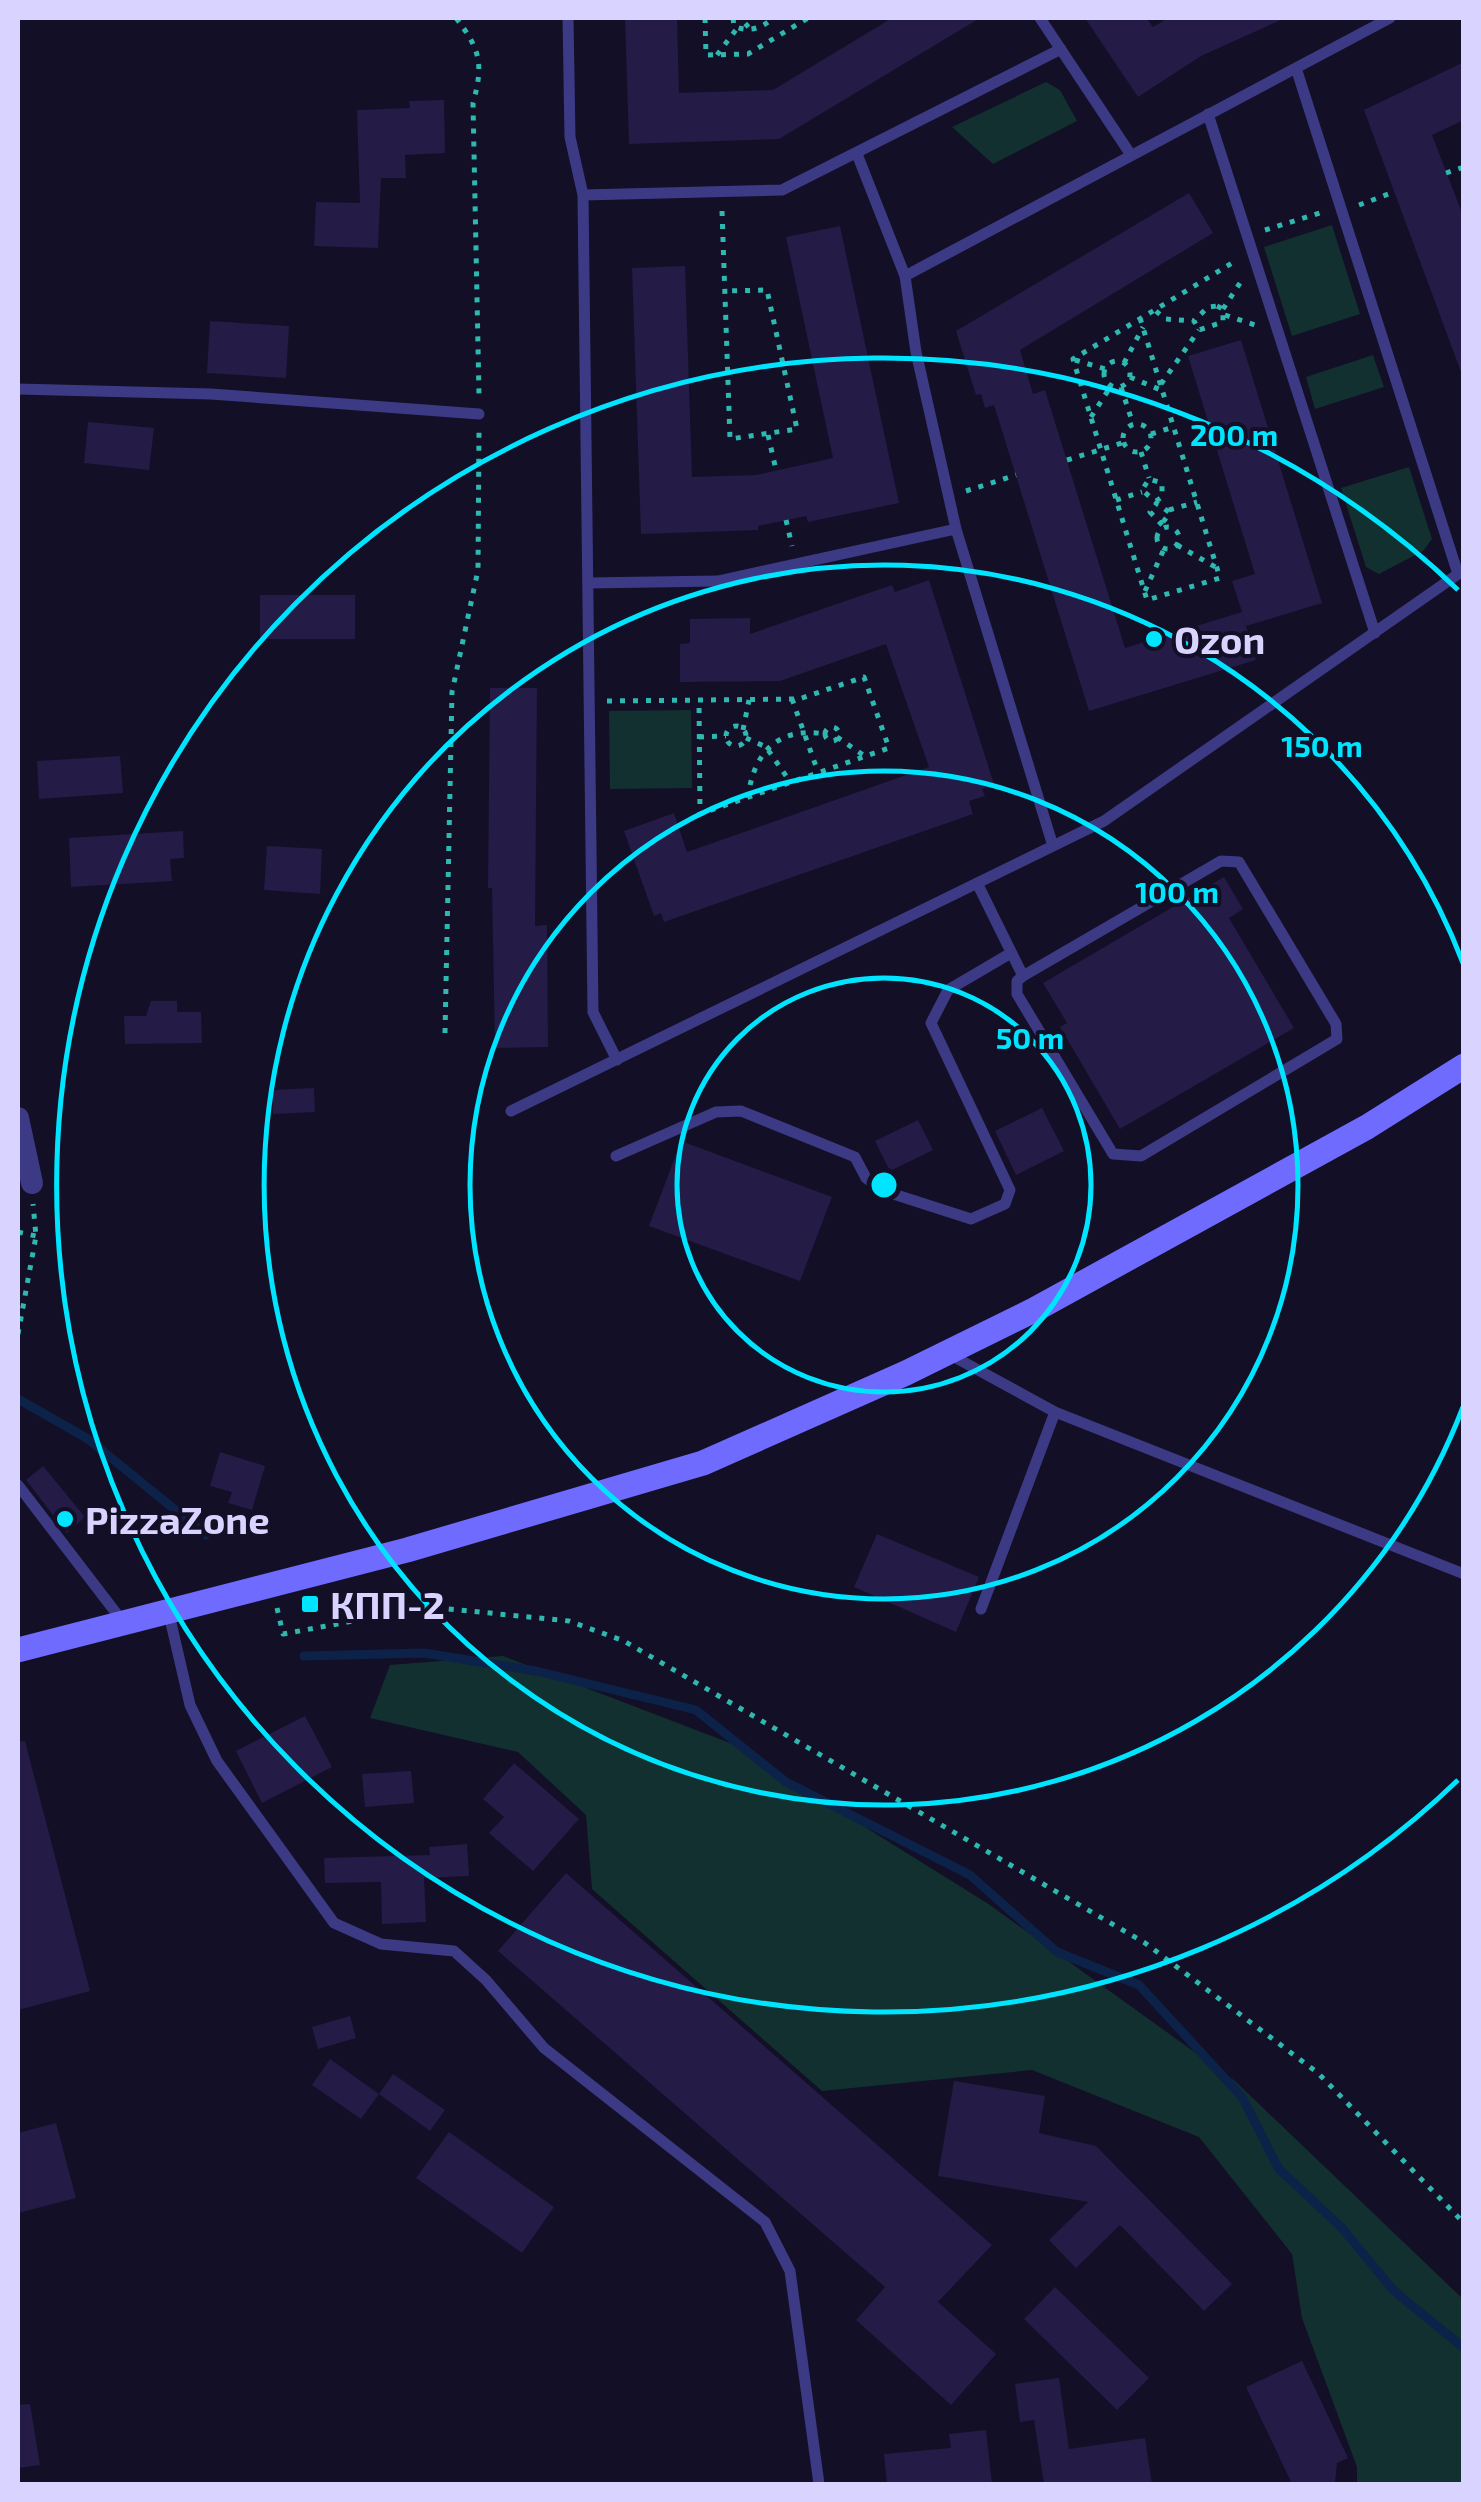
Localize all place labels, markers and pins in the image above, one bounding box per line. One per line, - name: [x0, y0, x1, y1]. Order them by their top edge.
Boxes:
- place label: Ozon: [1174, 616, 1265, 662]
- marker: Ozon: [1143, 628, 1165, 650]
- centre of rings: [866, 1167, 902, 1203]
- place label: PizzaZone: [85, 1496, 270, 1542]
- marker: PizzaZone: [54, 1508, 76, 1530]
- place label: КПП-2: [330, 1581, 445, 1627]
- marker: КПП-2: [299, 1593, 321, 1615]

